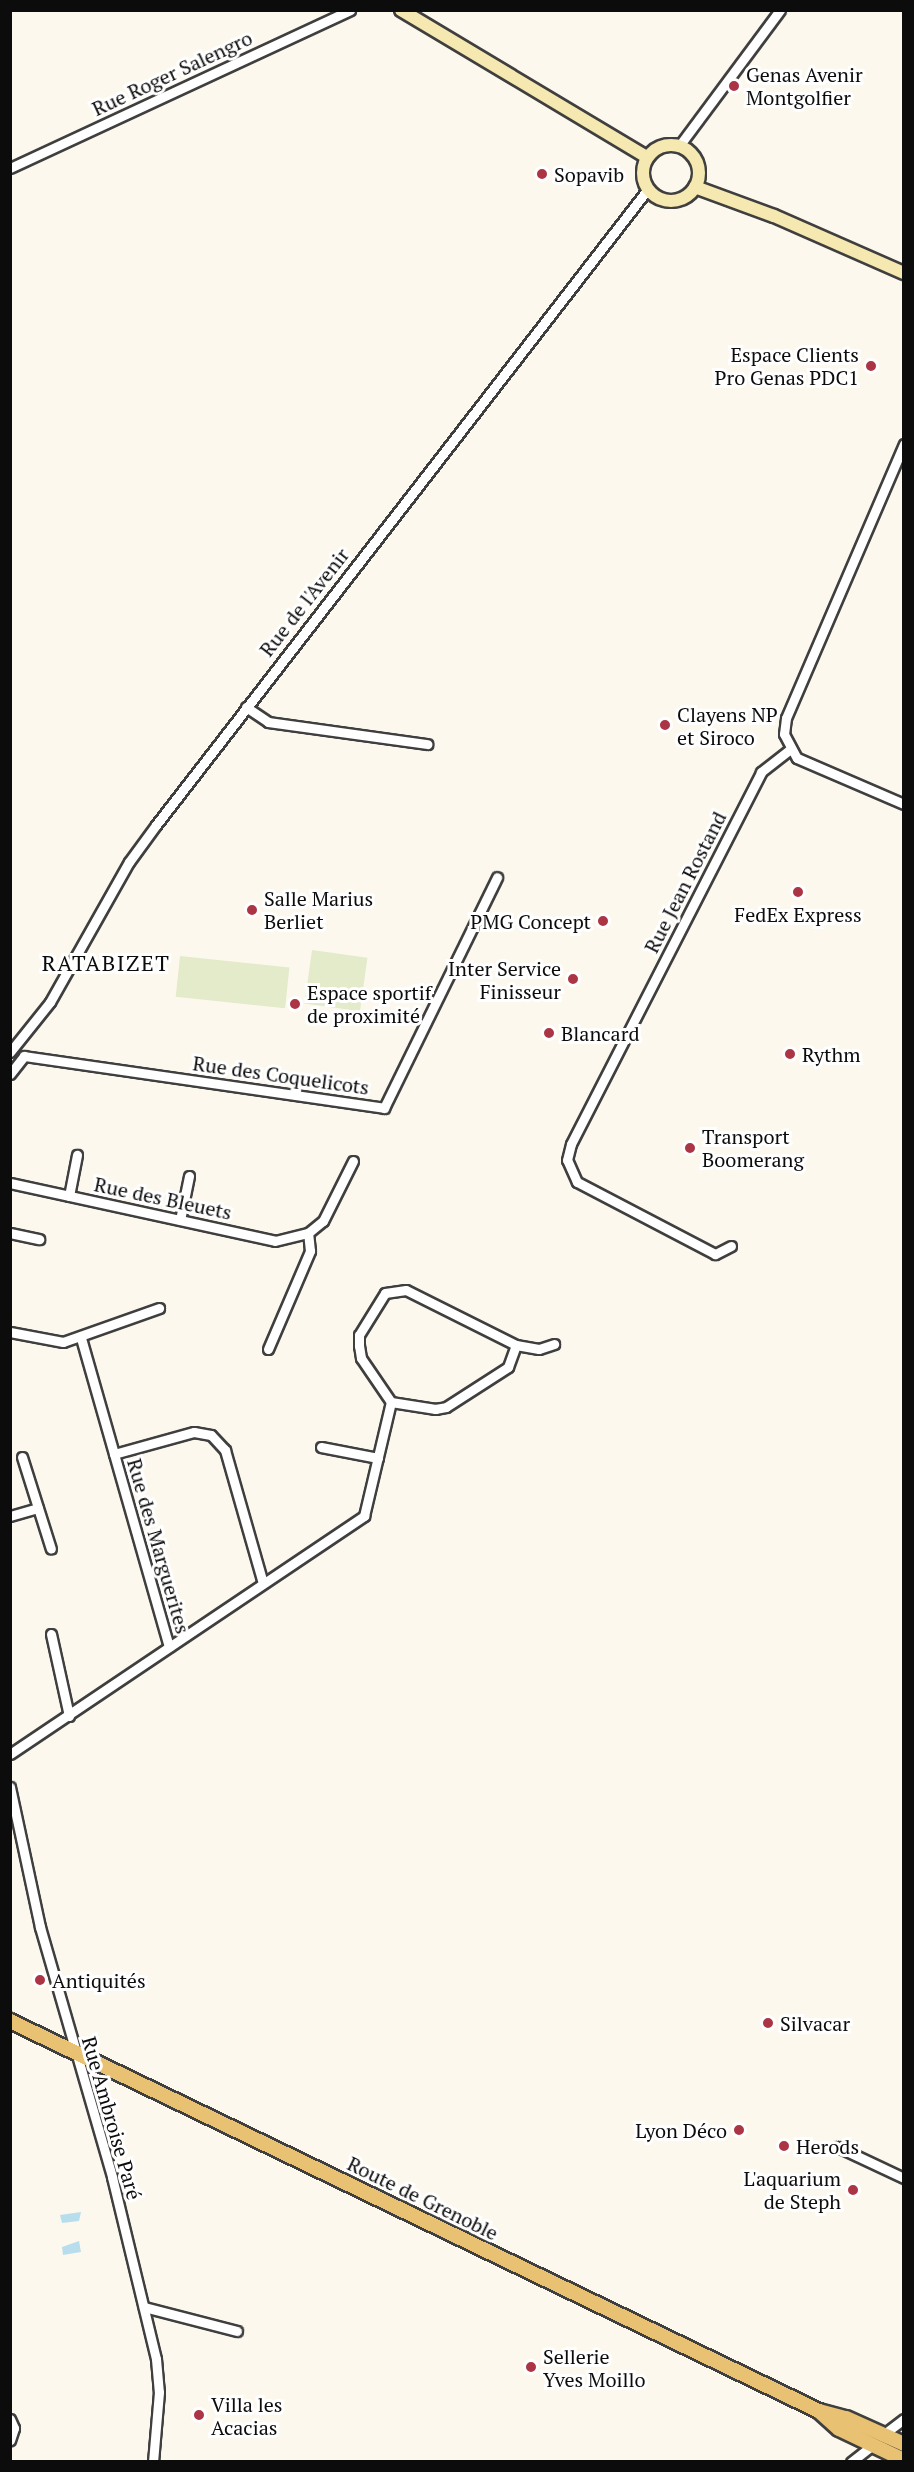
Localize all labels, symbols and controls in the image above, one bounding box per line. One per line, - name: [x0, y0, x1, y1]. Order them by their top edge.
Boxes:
- street label: Rue Roger Salengro: [88, 25, 256, 121]
- place label: Genas Avenir Montgolfier: [746, 62, 863, 109]
- marker: Genas Avenir Montgolfier: [727, 79, 741, 93]
- place label: Sopavib: [554, 162, 624, 186]
- marker: Sopavib: [535, 167, 549, 181]
- place label: Espace Clients Pro Genas PDC1: [715, 342, 859, 389]
- marker: Espace Clients Pro Genas PDC1: [864, 359, 878, 373]
- street label: Rue de l'Avenir: [254, 543, 354, 661]
- place label: Clayens NP et Siroco: [677, 702, 778, 749]
- marker: Clayens NP et Siroco: [658, 718, 672, 732]
- street label: Rue Jean Rostand: [639, 807, 731, 957]
- marker: FedEx Express: [791, 885, 805, 899]
- place label: Salle Marius Berliet: [264, 886, 373, 933]
- place label: FedEx Express: [734, 902, 862, 926]
- marker: Salle Marius Berliet: [245, 903, 259, 917]
- place label: PMG Concept: [470, 909, 591, 933]
- marker: PMG Concept: [596, 914, 610, 928]
- district label: RATABIZET: [42, 950, 170, 976]
- place label: Inter Service Finisseur: [448, 956, 561, 1003]
- marker: Inter Service Finisseur: [566, 972, 580, 986]
- place label: Espace sportif de proximité: [307, 981, 432, 1028]
- marker: Espace sportif de proximité: [288, 997, 302, 1011]
- place label: Blancard: [561, 1021, 639, 1045]
- marker: Blancard: [542, 1026, 556, 1040]
- place label: Rythm: [802, 1042, 861, 1066]
- marker: Rythm: [783, 1047, 797, 1061]
- street label: Rue des Coquelicots: [191, 1051, 371, 1099]
- place label: Transport Boomerang: [702, 1124, 804, 1171]
- marker: Transport Boomerang: [683, 1141, 697, 1155]
- street label: Rue des Bleuets: [92, 1172, 234, 1224]
- street label: Rue des Marguerites: [123, 1456, 195, 1636]
- place label: Antiquités: [52, 1968, 146, 1992]
- marker: Antiquités: [33, 1973, 47, 1987]
- place label: Silvacar: [780, 2011, 850, 2035]
- marker: Silvacar: [761, 2016, 775, 2030]
- street label: Rue Ambroise Paré: [77, 2033, 147, 2203]
- place label: Lyon Déco: [635, 2118, 727, 2142]
- marker: Lyon Déco: [732, 2123, 746, 2137]
- place label: Herods: [796, 2134, 859, 2158]
- marker: Herods: [777, 2139, 791, 2153]
- street label: Route de Grenoble: [344, 2151, 502, 2245]
- place label: L'aquarium de Steph: [743, 2166, 841, 2213]
- marker: L'aquarium de Steph: [846, 2183, 860, 2197]
- place label: Sellerie Yves Moillo: [543, 2344, 646, 2391]
- marker: Sellerie Yves Moillo: [524, 2360, 538, 2374]
- place label: Villa les Acacias: [211, 2392, 282, 2439]
- marker: Villa les Acacias: [192, 2408, 206, 2422]

